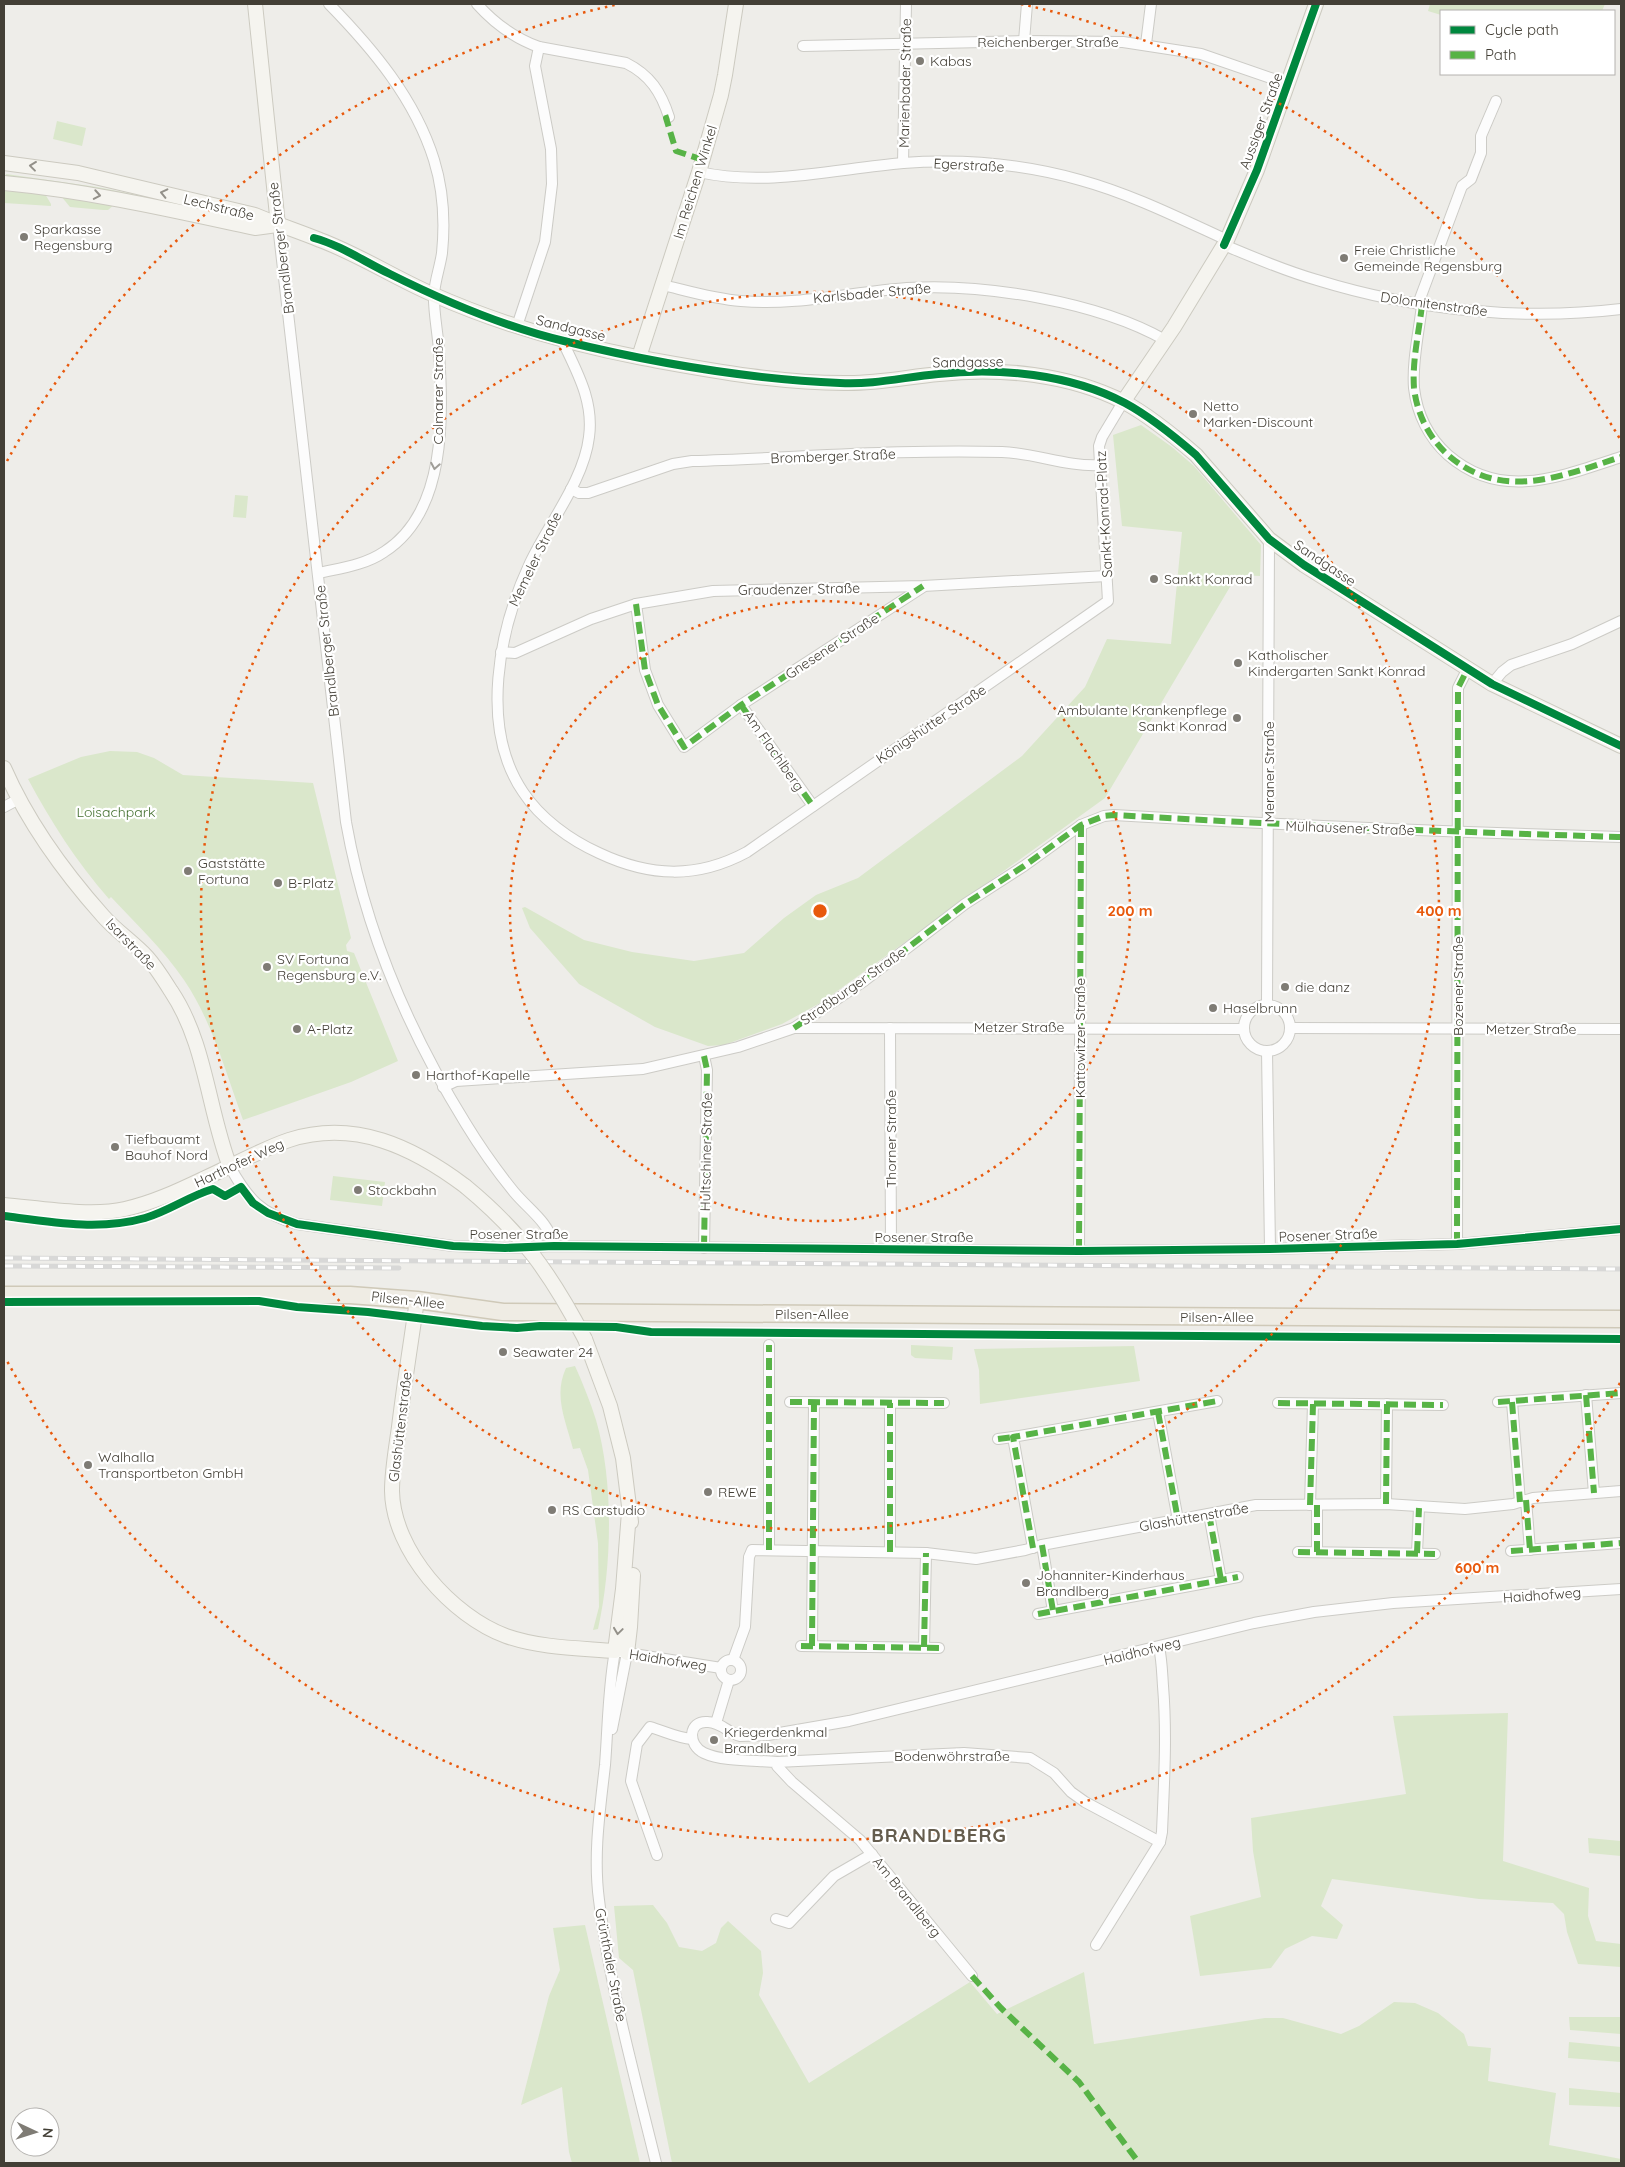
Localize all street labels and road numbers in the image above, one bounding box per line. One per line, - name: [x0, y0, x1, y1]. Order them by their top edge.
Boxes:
- street label: Marienbader Straße: [895, 18, 915, 148]
- street label: Reichenberger Straße: [977, 33, 1119, 51]
- street label: Aussiger Straße: [1235, 70, 1287, 172]
- street label: Im Reichen Winkel: [669, 123, 721, 241]
- street label: Egerstraße: [933, 154, 1005, 176]
- street label: Brandlberger Straße: [264, 181, 298, 315]
- street label: Lechstraße: [182, 190, 256, 224]
- street label: Karlsbader Straße: [812, 279, 932, 307]
- street label: Dolomitenstraße: [1379, 288, 1489, 320]
- street label: Sandgasse: [534, 311, 608, 345]
- street label: Colmarer Straße: [429, 337, 447, 445]
- street label: Sandgasse: [932, 352, 1004, 372]
- street label: Bromberger Straße: [770, 445, 896, 467]
- street label: Sankt-Konrad-Platz: [1092, 450, 1116, 578]
- street label: Memeler Straße: [504, 509, 566, 609]
- street label: Sandgasse: [1290, 536, 1360, 590]
- street label: Graudenzer Straße: [738, 579, 860, 599]
- street label: Brandlberger Straße: [311, 584, 343, 718]
- street label: Gnesener Straße: [782, 609, 882, 683]
- street label: Königshütter Straße: [872, 680, 990, 768]
- street label: Am Flachlberg: [740, 707, 808, 795]
- street label: Meraner Straße: [1260, 721, 1278, 823]
- street label: Mülhausener Straße: [1285, 817, 1415, 839]
- street label: Isarstraße: [102, 914, 160, 974]
- street label: Bozener Straße: [1449, 936, 1467, 1036]
- street label: Straßburger Straße: [797, 943, 909, 1029]
- street label: Kattowitzer Straße: [1071, 978, 1089, 1098]
- street label: Metzer Straße: [974, 1018, 1064, 1036]
- street label: Metzer Straße: [1486, 1020, 1576, 1038]
- street label: Thorner Straße: [882, 1090, 900, 1188]
- street label: Hultschiner Straße: [696, 1092, 716, 1212]
- street label: Harthofer Weg: [191, 1134, 287, 1192]
- street label: Posener Straße: [1278, 1224, 1378, 1246]
- street label: Posener Straße: [469, 1225, 569, 1243]
- street label: Posener Straße: [874, 1228, 974, 1246]
- street label: Pilsen-Allee: [370, 1287, 446, 1313]
- street label: Pilsen-Allee: [775, 1305, 849, 1323]
- street label: Pilsen-Allee: [1180, 1308, 1254, 1326]
- street label: Glashüttenstraße: [384, 1371, 416, 1483]
- street label: Glashüttenstraße: [1138, 1499, 1250, 1535]
- street label: Haidhofweg: [1502, 1583, 1582, 1607]
- street label: Haidhofweg: [1102, 1633, 1182, 1669]
- street label: Haidhofweg: [628, 1645, 708, 1675]
- street label: Bodenwöhrstraße: [894, 1747, 1010, 1765]
- street label: Am Brandlberg: [869, 1853, 945, 1941]
- street label: Grünthaler Straße: [591, 1907, 631, 2023]

